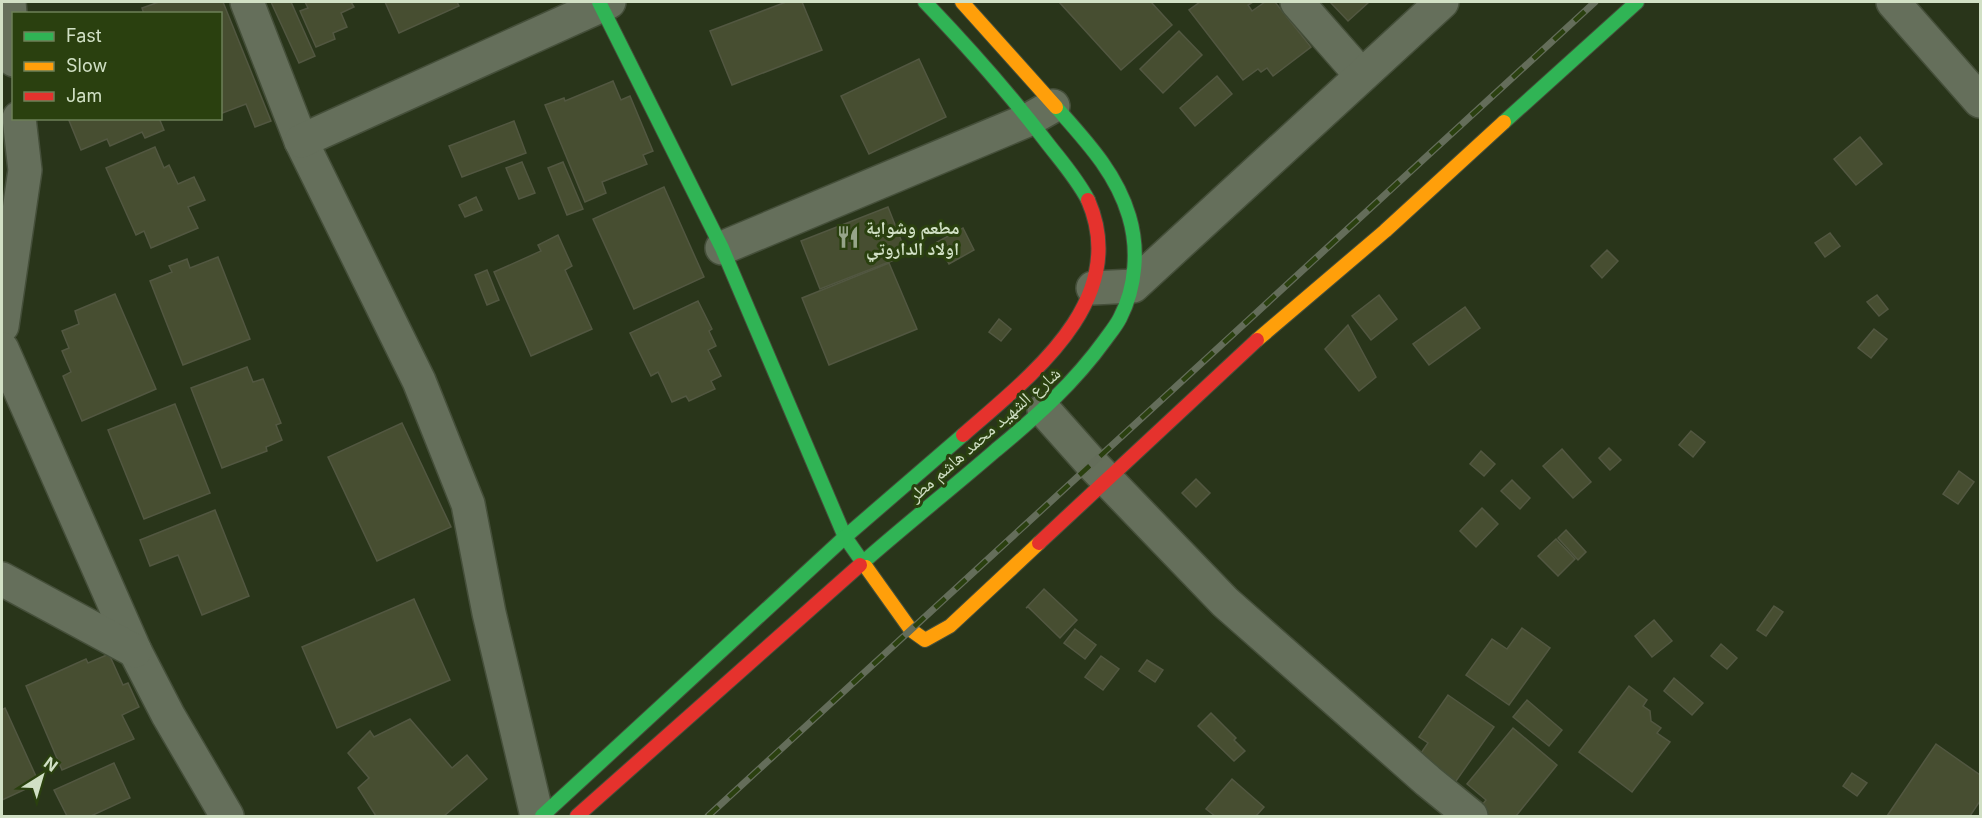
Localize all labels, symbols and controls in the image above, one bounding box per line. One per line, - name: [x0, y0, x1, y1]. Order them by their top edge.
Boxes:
- legend: [12, 12, 222, 120]
- text: Fast: [66, 25, 102, 46]
- text: Slow: [66, 55, 107, 76]
- text: Jam: [66, 85, 102, 106]
- place label: مطعم وشواية اولاد الداروتي: [866, 217, 960, 263]
- restaurant icon: مطعم وشواية اولاد الداروتي: [835, 224, 861, 250]
- street label: شارع الشهيد محمد هاشم مطر: [903, 362, 1066, 508]
- north arrow: [12, 746, 72, 806]
- text: N: [40, 752, 62, 776]

